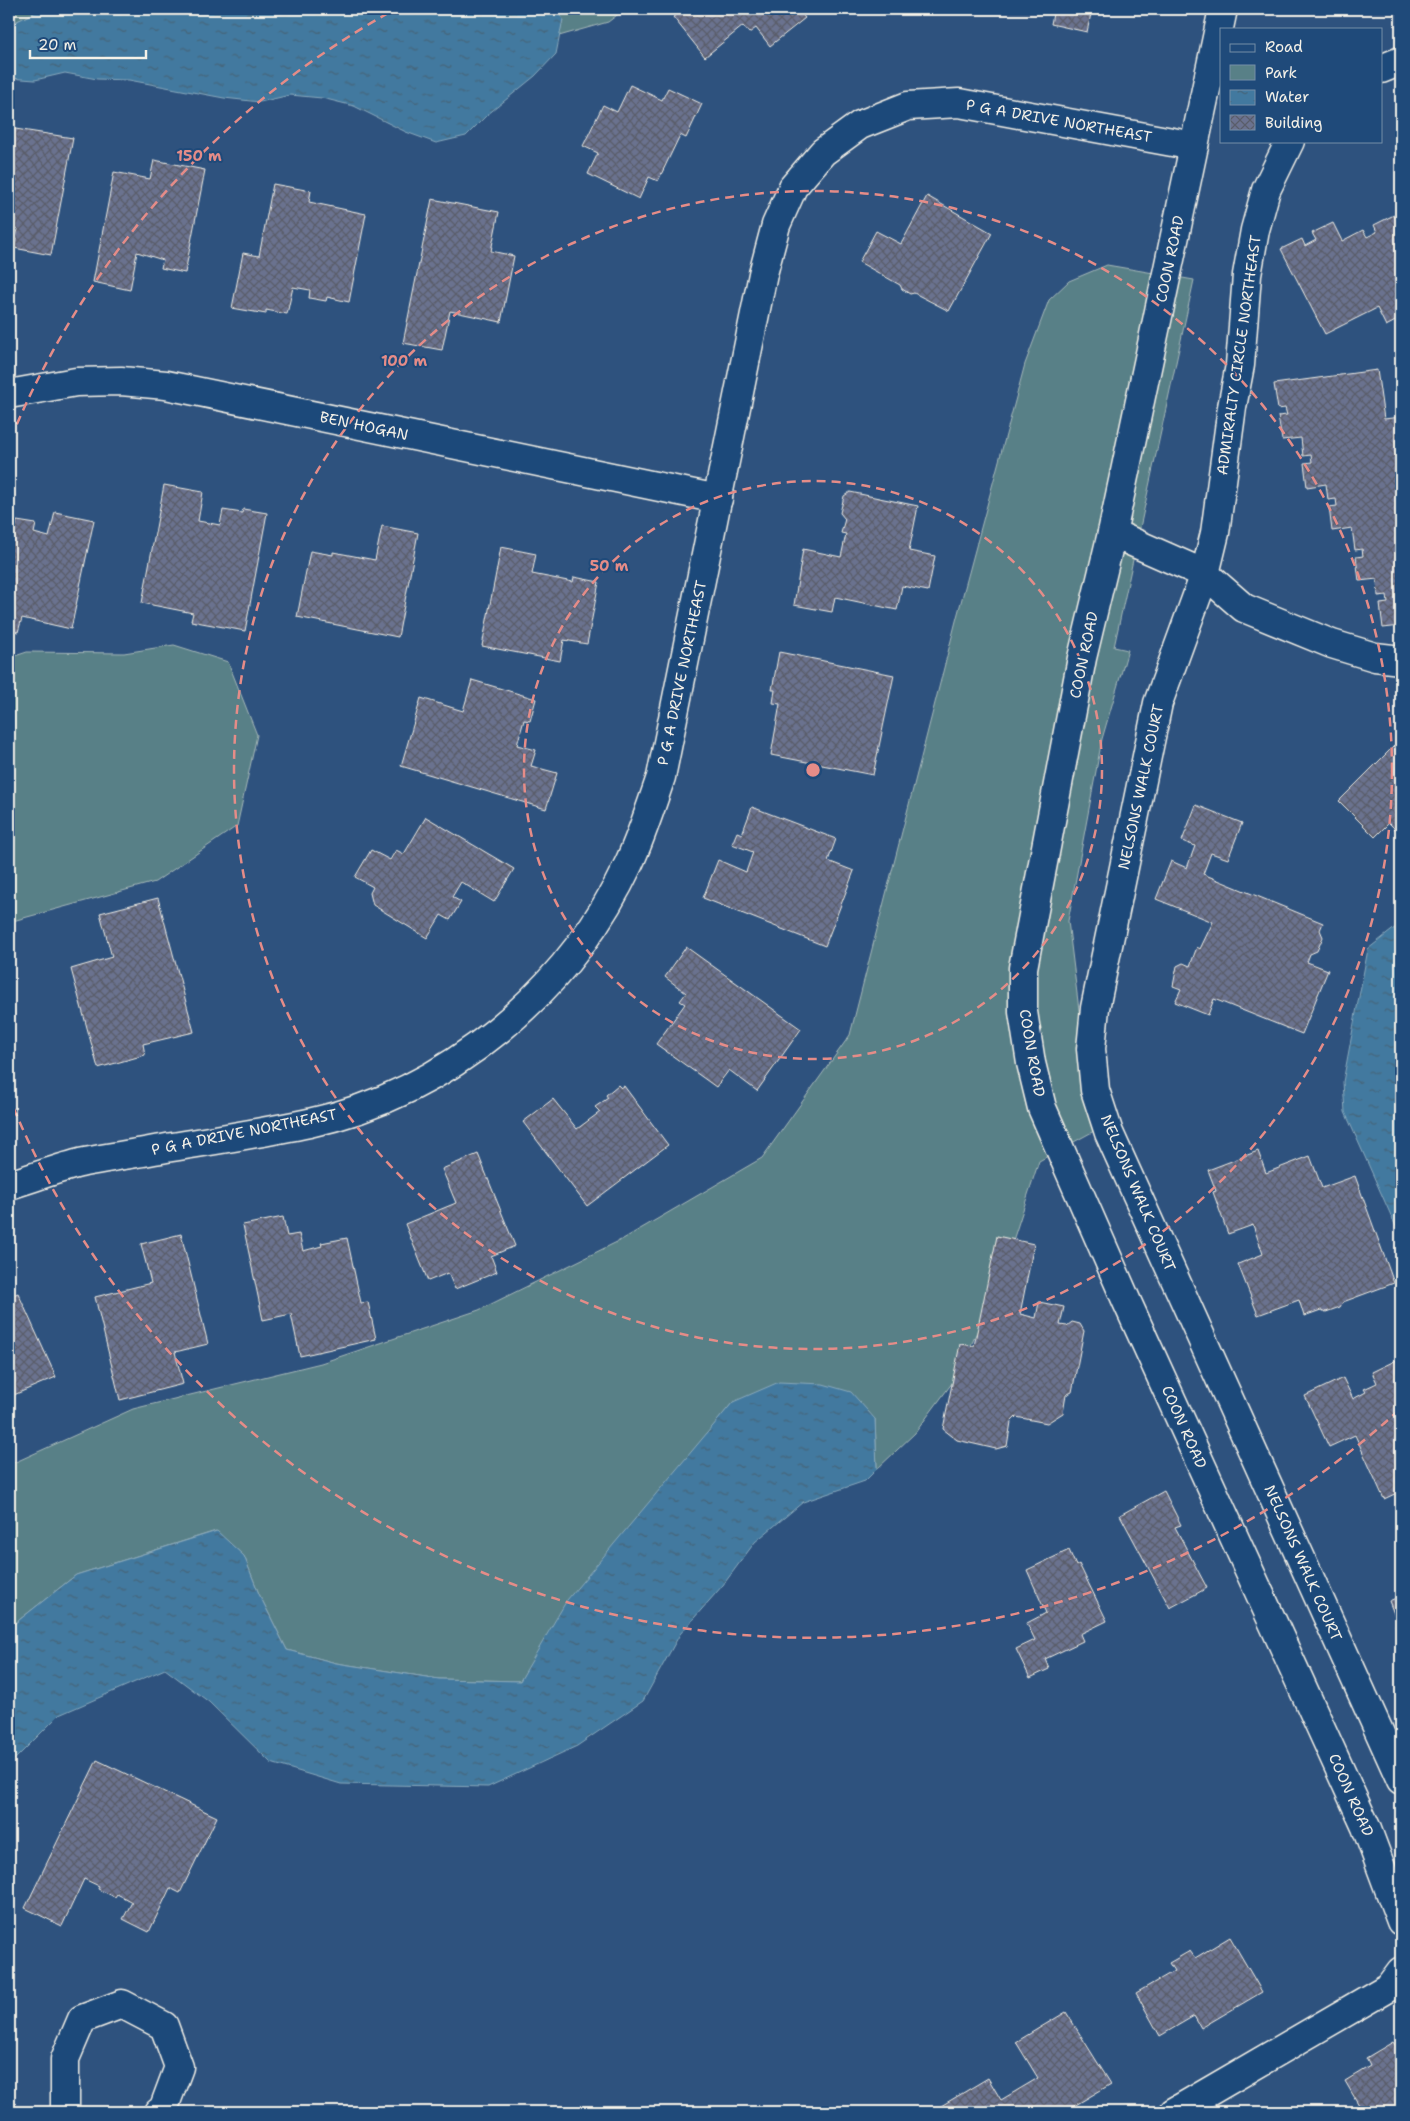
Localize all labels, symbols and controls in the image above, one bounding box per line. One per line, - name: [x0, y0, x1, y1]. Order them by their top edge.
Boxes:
- scale bar: [30, 28, 146, 60]
- legend: [1220, 28, 1382, 142]
- text: 20 m: [38, 35, 77, 55]
- text: Road: [1265, 37, 1303, 57]
- text: Park: [1265, 63, 1297, 83]
- text: Water: [1265, 87, 1309, 107]
- street label: P G A DRIVE NORTHEAST: [964, 95, 1154, 147]
- text: Building: [1265, 113, 1322, 133]
- text: 150 m: [176, 146, 222, 166]
- street label: COON ROAD: [1151, 214, 1189, 304]
- street label: ADMIRALTY CIRCLE NORTHEAST: [1212, 234, 1266, 476]
- text: 100 m: [381, 351, 427, 371]
- street label: BEN HOGAN: [318, 407, 410, 445]
- text: 50 m: [590, 556, 629, 576]
- street label: P G A DRIVE NORTHEAST: [653, 579, 711, 767]
- street label: COON ROAD: [1065, 610, 1103, 700]
- street label: NELSONS WALK COURT: [1114, 702, 1168, 872]
- centre of rings: [804, 761, 822, 779]
- street label: COON ROAD: [1014, 1008, 1050, 1098]
- street label: P G A DRIVE NORTHEAST: [150, 1104, 338, 1160]
- street label: NELSONS WALK COURT: [1096, 1111, 1180, 1275]
- street label: COON ROAD: [1157, 1382, 1211, 1472]
- street label: NELSONS WALK COURT: [1260, 1482, 1346, 1644]
- street label: COON ROAD: [1324, 1750, 1378, 1840]

